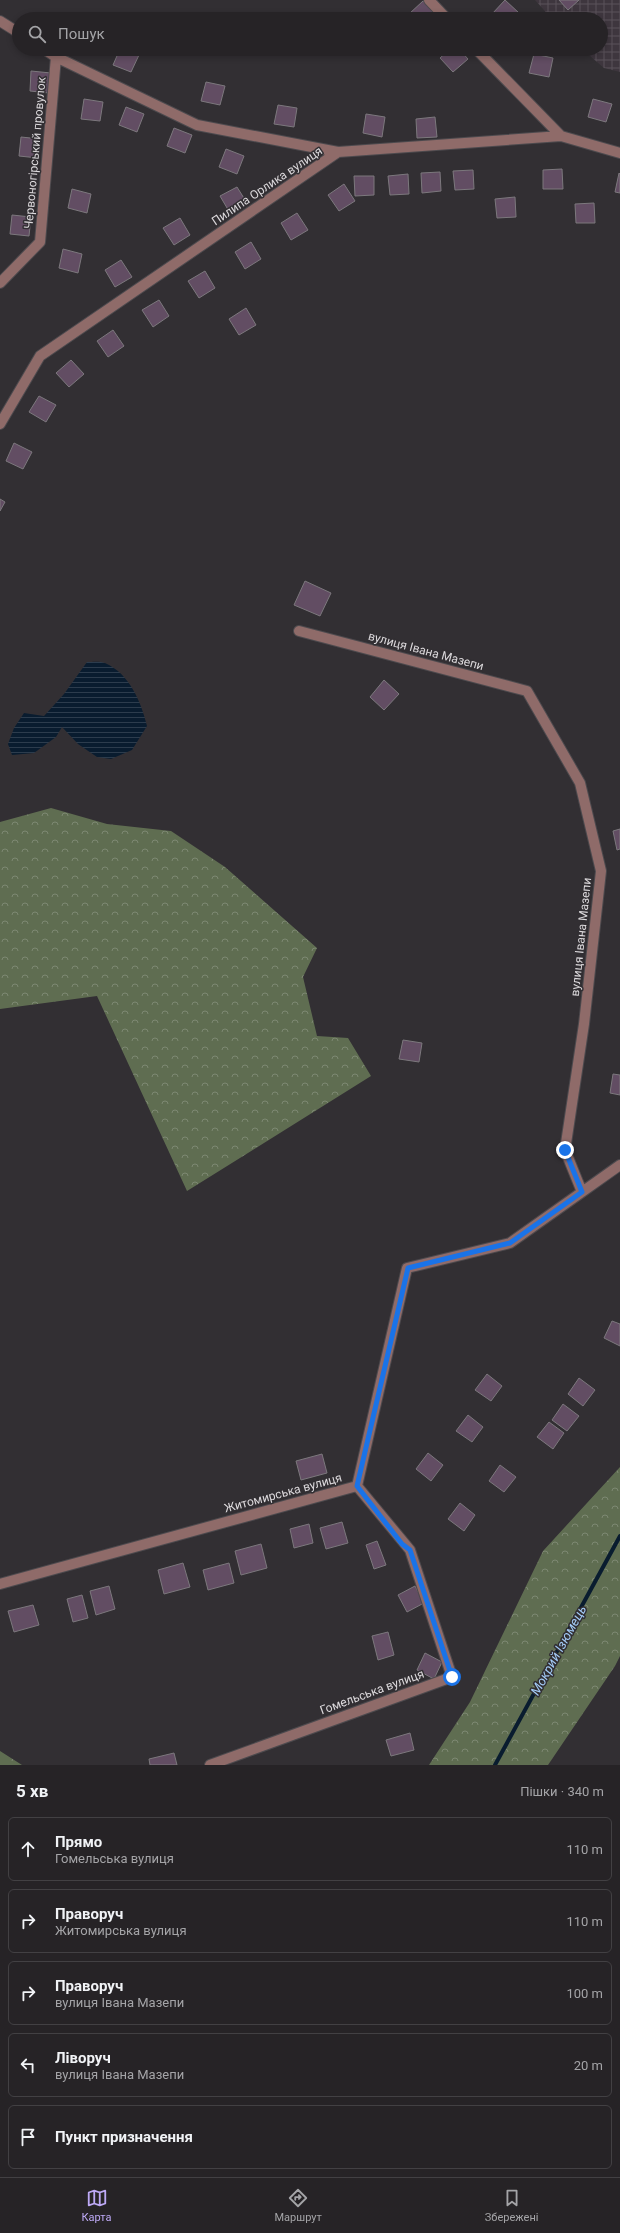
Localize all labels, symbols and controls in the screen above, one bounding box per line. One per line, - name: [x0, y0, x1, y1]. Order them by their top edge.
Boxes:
- search box: [12, 12, 608, 56]
- icon: search: [26, 23, 48, 45]
- text: Пошук: [58, 25, 105, 43]
- street label: Червоногірський провулок: [21, 76, 49, 230]
- street label: Пилипа Орлика вулиця: [209, 144, 325, 228]
- street label: вулиця Івана Мазепи: [367, 629, 485, 673]
- street label: вулиця Івана Мазепи: [568, 877, 594, 997]
- route end: [556, 1141, 574, 1159]
- street label: Житомирська вулиця: [223, 1471, 343, 1515]
- water label: Мокрий Ізюмець: [528, 1603, 589, 1698]
- street label: Гомельська вулиця: [318, 1667, 426, 1717]
- route start: [443, 1668, 461, 1686]
- text: 5 хв: [16, 1781, 48, 1801]
- text: Пішки · 340 m: [520, 1784, 604, 1799]
- text: Прямо: [55, 1833, 102, 1851]
- icon: ahead: [17, 1838, 39, 1860]
- text: 110 m: [566, 1842, 603, 1857]
- text: Гомельська вулиця: [55, 1851, 174, 1866]
- text: Праворуч: [55, 1905, 123, 1923]
- icon: right: [17, 1910, 39, 1932]
- text: 110 m: [566, 1914, 603, 1929]
- text: Житомирська вулиця: [55, 1923, 187, 1938]
- text: Праворуч: [55, 1977, 123, 1995]
- icon: right: [17, 1982, 39, 2004]
- text: 100 m: [566, 1986, 603, 2001]
- text: вулиця Івана Мазепи: [55, 1995, 184, 2010]
- text: Ліворуч: [55, 2049, 111, 2067]
- icon: left: [17, 2054, 39, 2076]
- text: 20 m: [574, 2058, 603, 2073]
- text: вулиця Івана Мазепи: [55, 2067, 184, 2082]
- icon: arrive: [17, 2126, 39, 2148]
- text: Пункт призначення: [55, 2128, 193, 2146]
- tab: Карта: [82, 2187, 112, 2224]
- tab: Маршрут: [275, 2187, 322, 2224]
- tab: Збережені: [485, 2187, 538, 2224]

